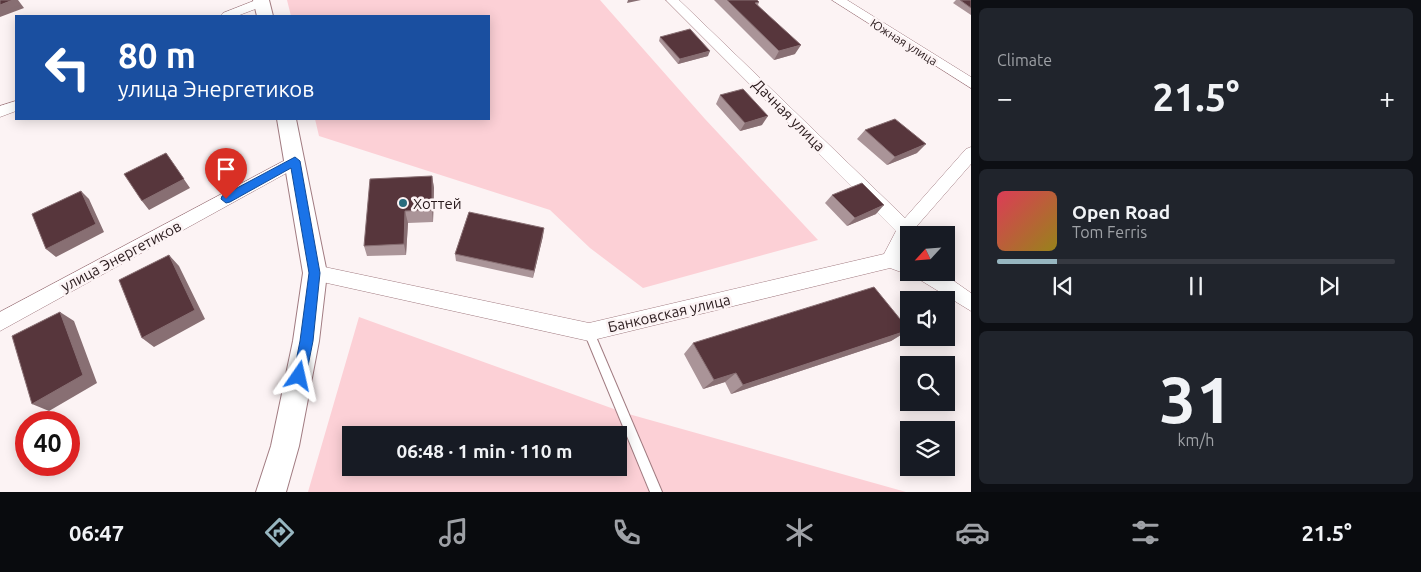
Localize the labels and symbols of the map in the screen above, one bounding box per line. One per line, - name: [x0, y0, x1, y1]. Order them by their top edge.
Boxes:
- street label: Южная улица: [868, 16, 940, 68]
- street label: Дачная улица: [749, 75, 829, 155]
- pin: [205, 148, 247, 199]
- place label: Хоттей: [413, 195, 462, 212]
- marker: Хоттей: [397, 197, 409, 209]
- street label: улица Энергетиков: [58, 217, 184, 295]
- north arrow: [900, 226, 955, 281]
- street label: Банковская улица: [606, 291, 732, 335]
- position arrow: [272, 349, 324, 401]
- speed limit sign: 40: [15, 411, 80, 476]

